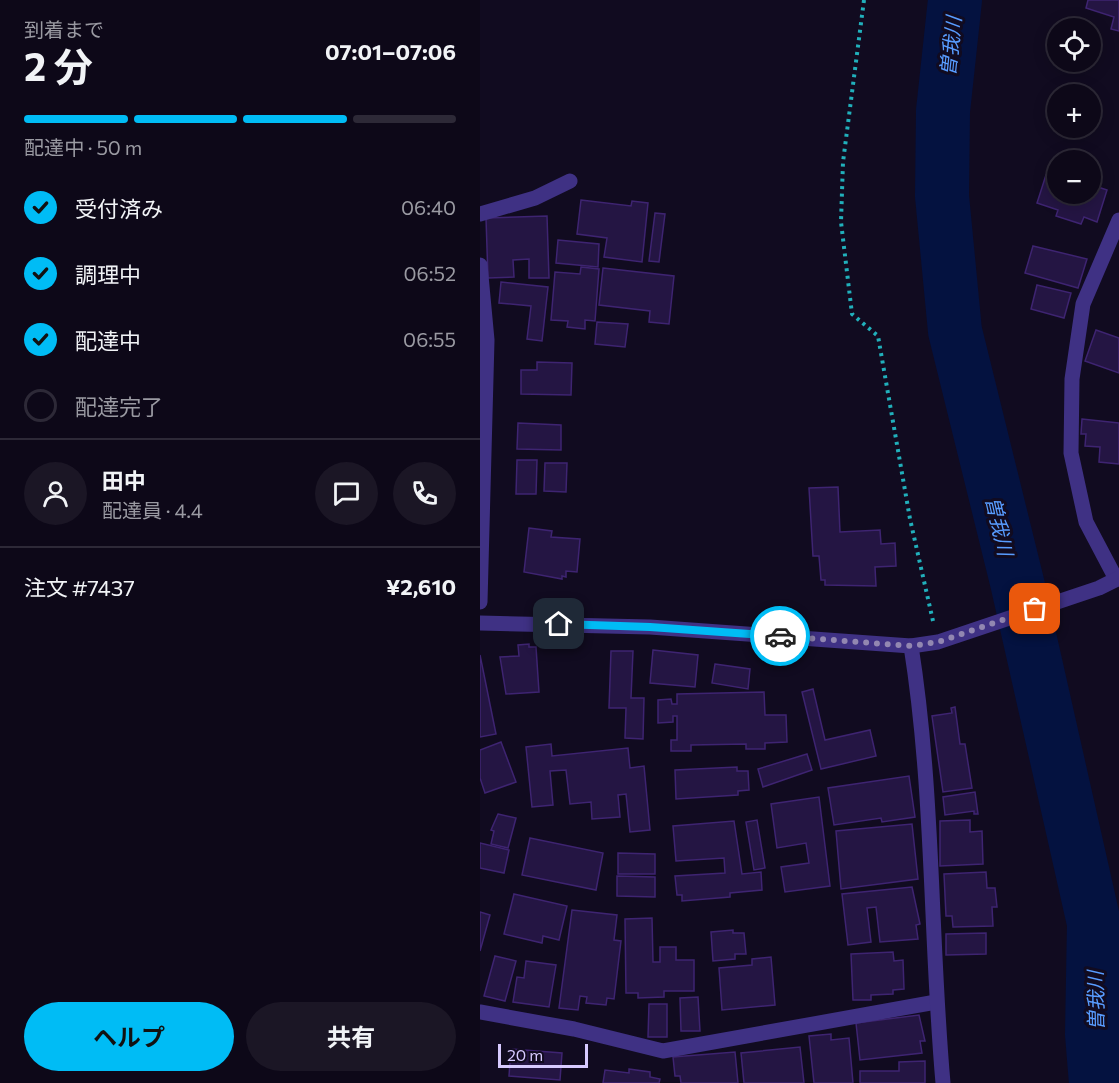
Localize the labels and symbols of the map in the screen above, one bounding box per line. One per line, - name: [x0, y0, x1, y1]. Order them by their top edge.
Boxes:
- water label: 曽我川: [935, 13, 965, 77]
- water label: 曽我川: [982, 494, 1019, 560]
- pin: [1009, 583, 1060, 634]
- pin: [533, 598, 584, 649]
- courier: [750, 606, 810, 666]
- water label: 曽我川: [1082, 969, 1108, 1031]
- scale bar: [498, 1041, 588, 1068]

